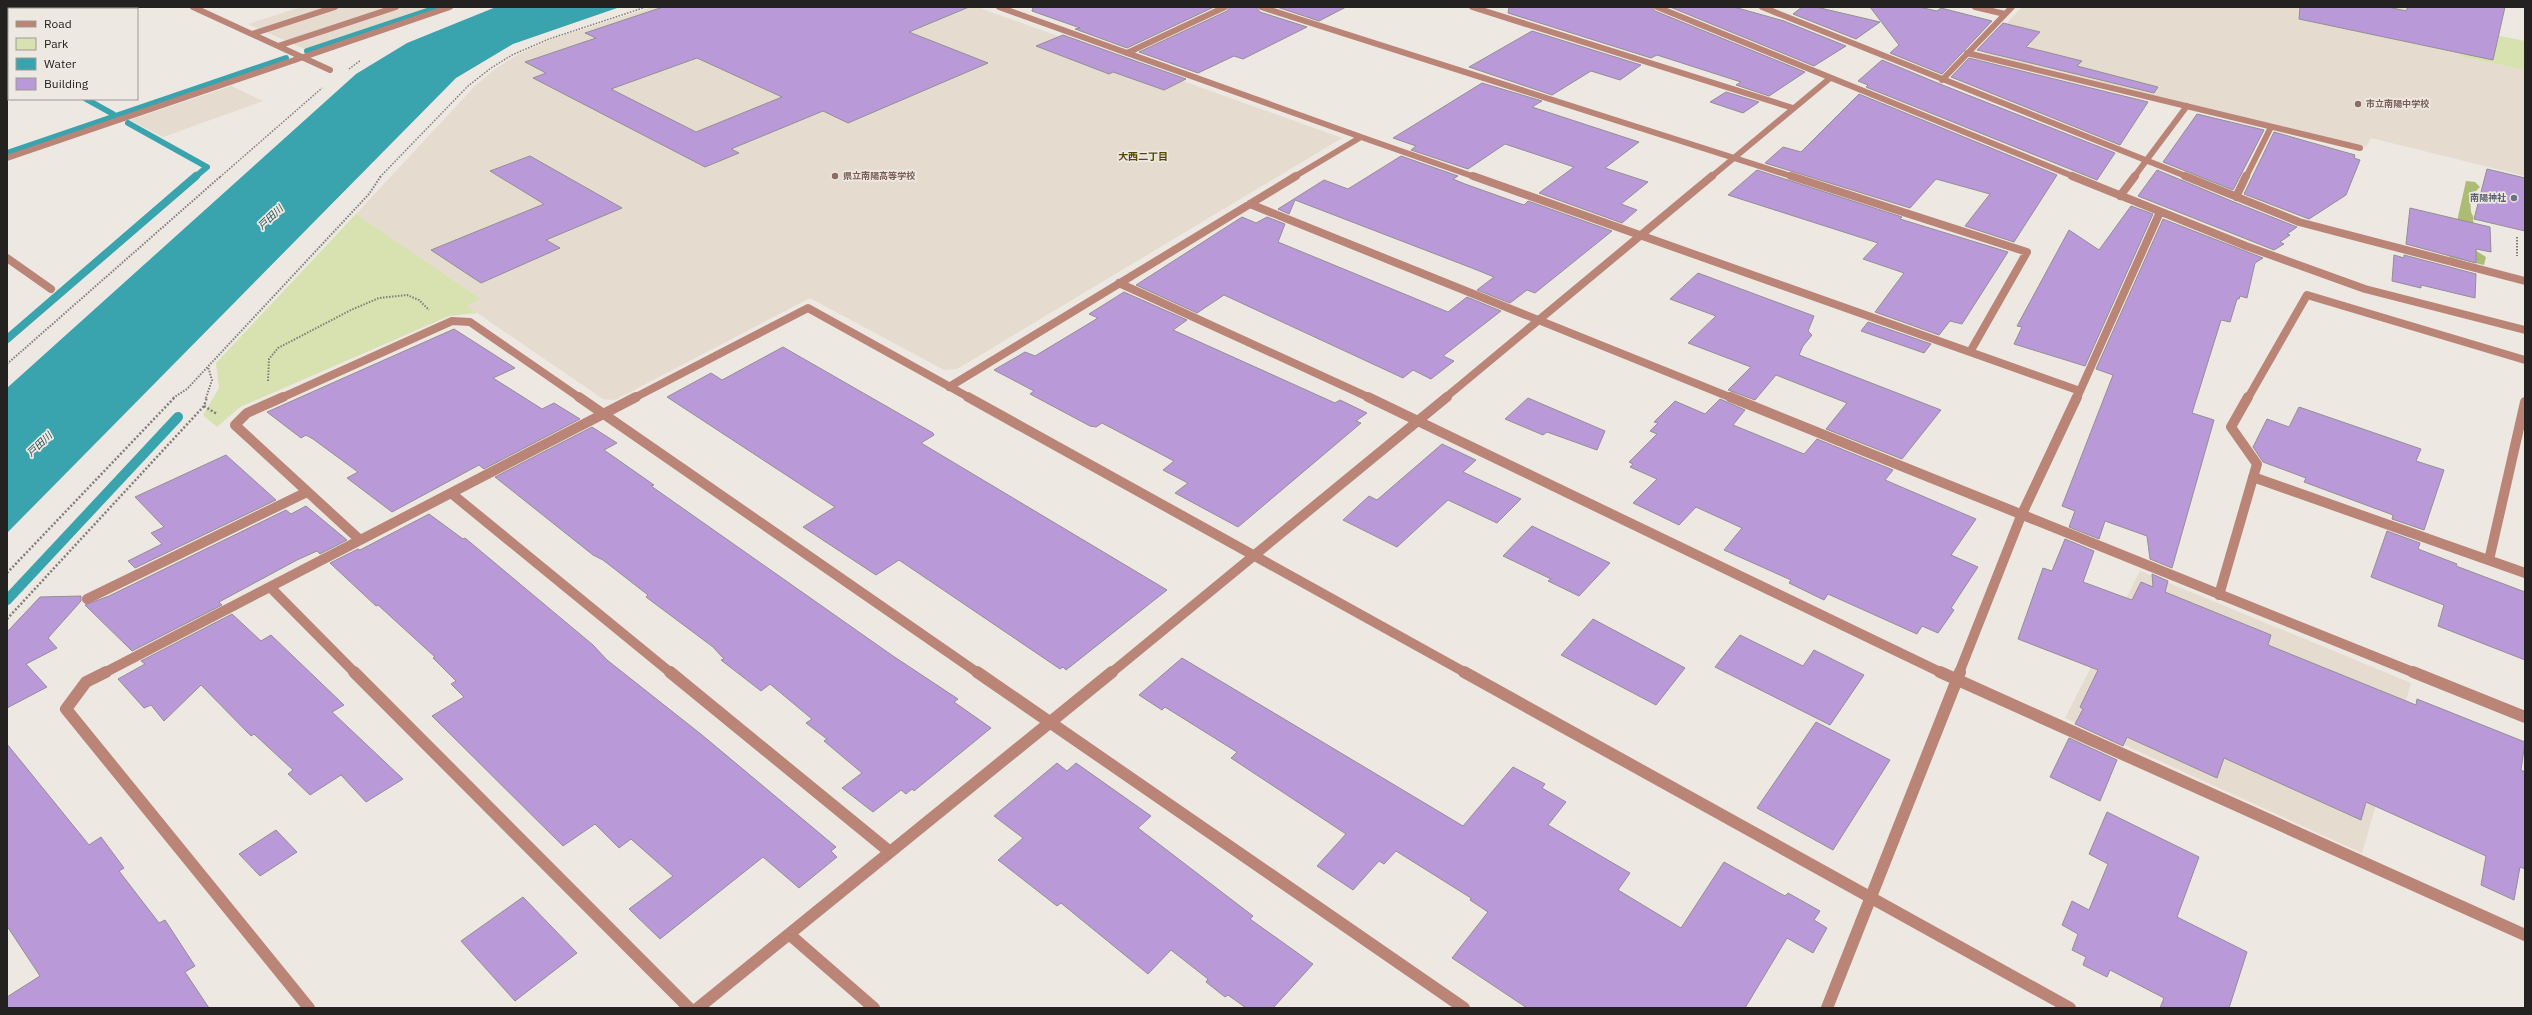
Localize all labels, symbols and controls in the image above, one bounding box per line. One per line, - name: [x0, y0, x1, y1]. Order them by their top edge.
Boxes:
- legend: [8, 8, 138, 100]
- text: Road: [44, 16, 72, 31]
- text: Park: [44, 36, 69, 51]
- text: Water: [44, 56, 77, 71]
- text: Building: [44, 76, 89, 91]
- place label: 市立南陽中学校: [2366, 98, 2430, 109]
- marker: 市立南陽中学校: [2353, 99, 2363, 109]
- district label: 大西二丁目: [1118, 150, 1168, 163]
- place label: 県立南陽高等学校: [843, 170, 916, 181]
- marker: 県立南陽高等学校: [830, 171, 840, 181]
- place label: 南陽神社: [2470, 192, 2506, 203]
- marker: 南陽神社: [2509, 193, 2519, 203]
- water label: 戸田川: [255, 202, 286, 232]
- water label: 戸田川: [24, 429, 55, 459]

